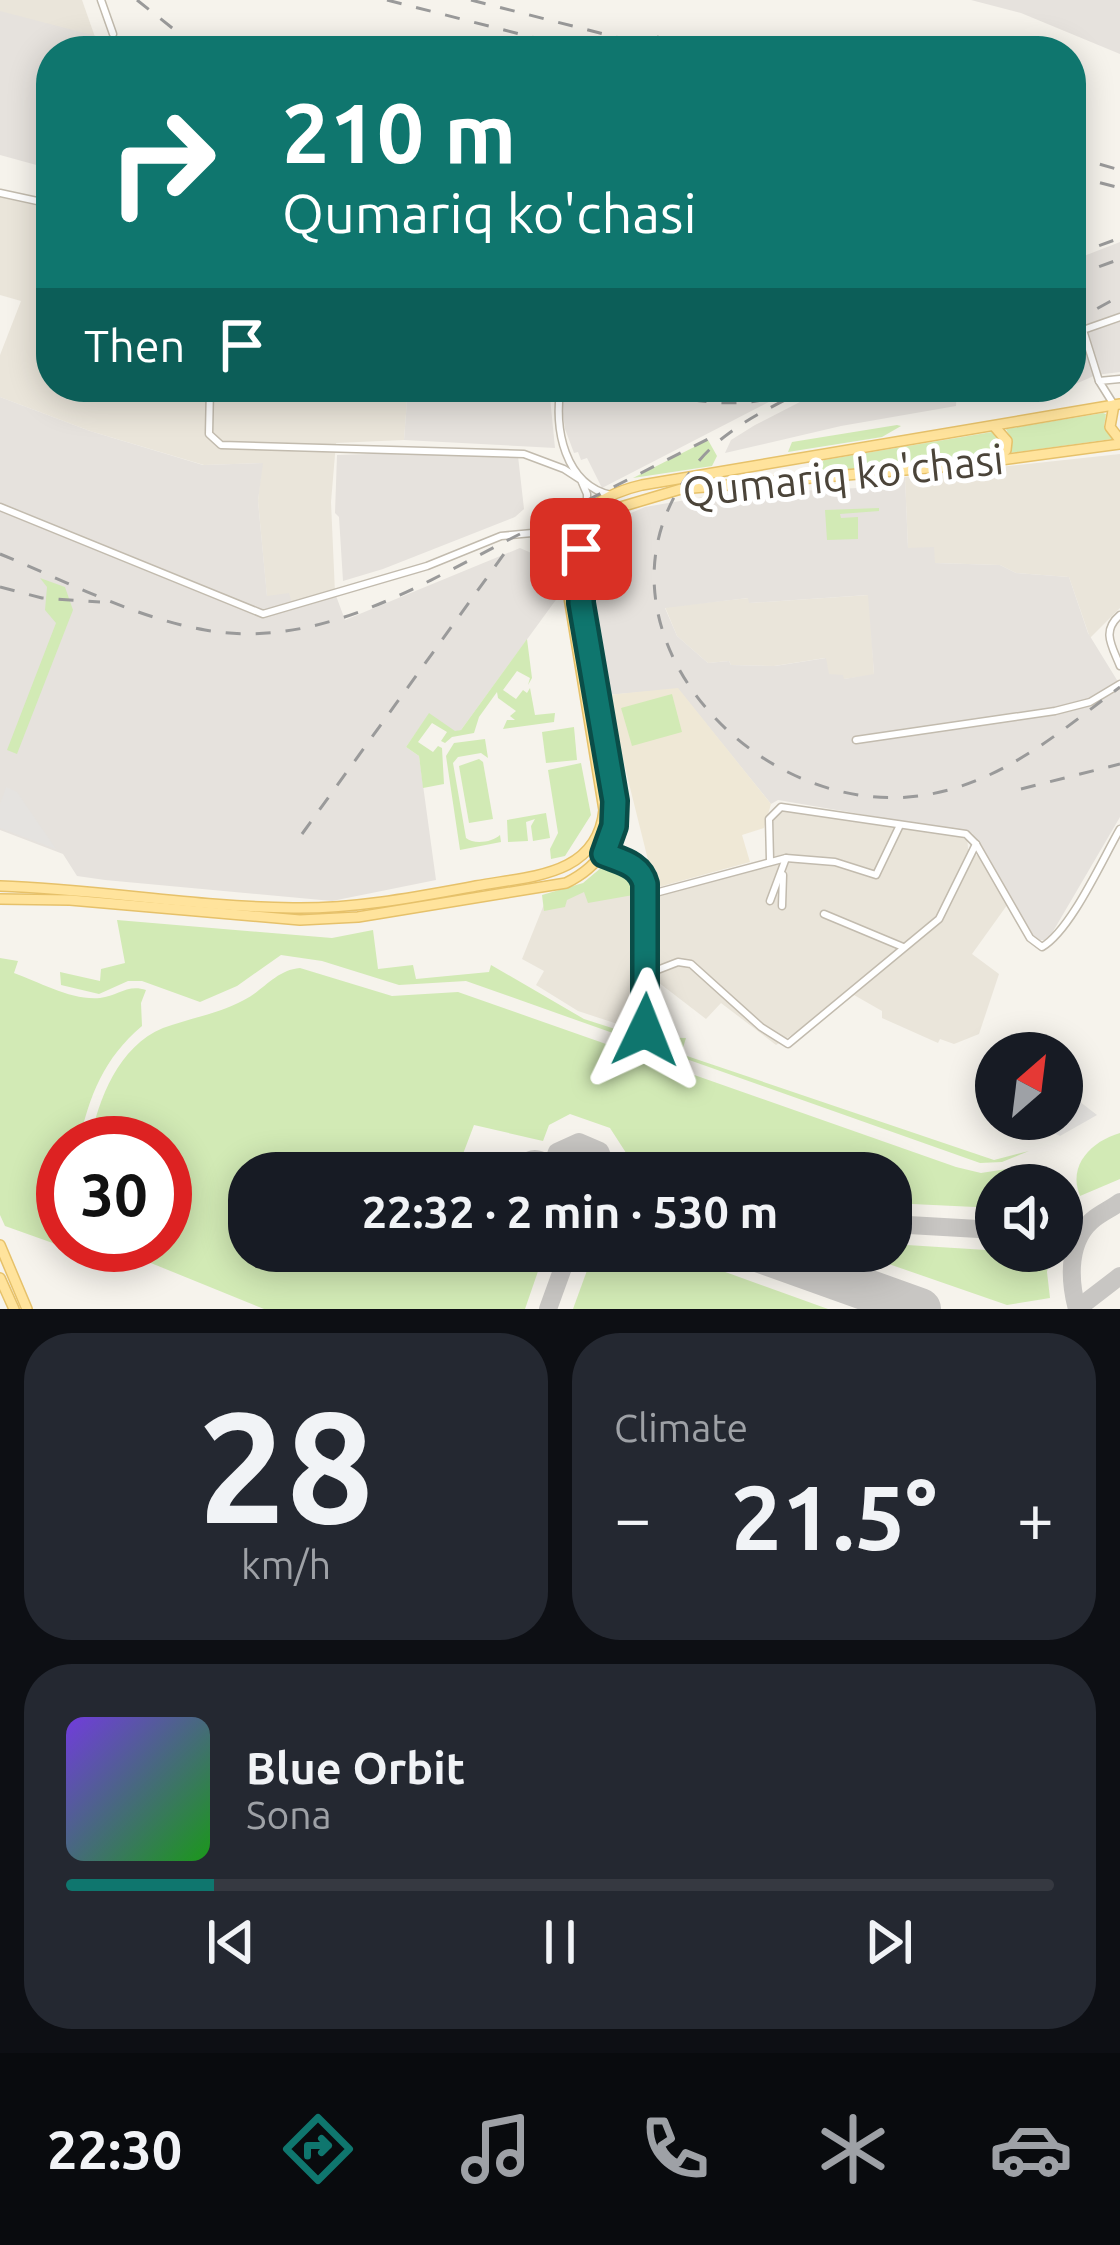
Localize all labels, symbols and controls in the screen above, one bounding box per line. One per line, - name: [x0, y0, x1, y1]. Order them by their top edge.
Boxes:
- icon: right: [84, 84, 240, 240]
- text: 210 m: [282, 85, 516, 179]
- text: Qumariq ko'chasi: [282, 183, 697, 243]
- icon: arrive: [209, 312, 275, 378]
- text: Then: [84, 320, 185, 371]
- street label: Qumariq ko'chasi: [680, 435, 1006, 515]
- pin: [530, 498, 632, 600]
- icon: arrive: [548, 516, 614, 582]
- position arrow: [582, 967, 708, 1093]
- north arrow: [975, 1032, 1083, 1140]
- map controls: [975, 1032, 1083, 1272]
- speed limit sign: 30: [36, 1116, 192, 1272]
- button: sound: [975, 1164, 1083, 1272]
- text: 22:32 · 2 min · 530 m: [362, 1186, 778, 1237]
- text: 28: [198, 1378, 374, 1552]
- text: Climate: [614, 1406, 748, 1449]
- text: 21.5°: [731, 1466, 937, 1567]
- text: −: [614, 1480, 651, 1554]
- text: +: [1017, 1480, 1054, 1554]
- text: km/h: [241, 1543, 331, 1586]
- text: Blue Orbit: [246, 1742, 465, 1793]
- text: Sona: [246, 1793, 332, 1836]
- icon: previous: [198, 1909, 264, 1975]
- icon: pause: [527, 1909, 593, 1975]
- icon: next: [856, 1909, 922, 1975]
- icon: directions: [276, 2107, 360, 2191]
- icon: music: [454, 2107, 538, 2191]
- icon: phone: [633, 2107, 717, 2191]
- icon: climate: [811, 2107, 895, 2191]
- icon: car: [989, 2107, 1073, 2191]
- text: 22:30: [47, 2119, 182, 2179]

